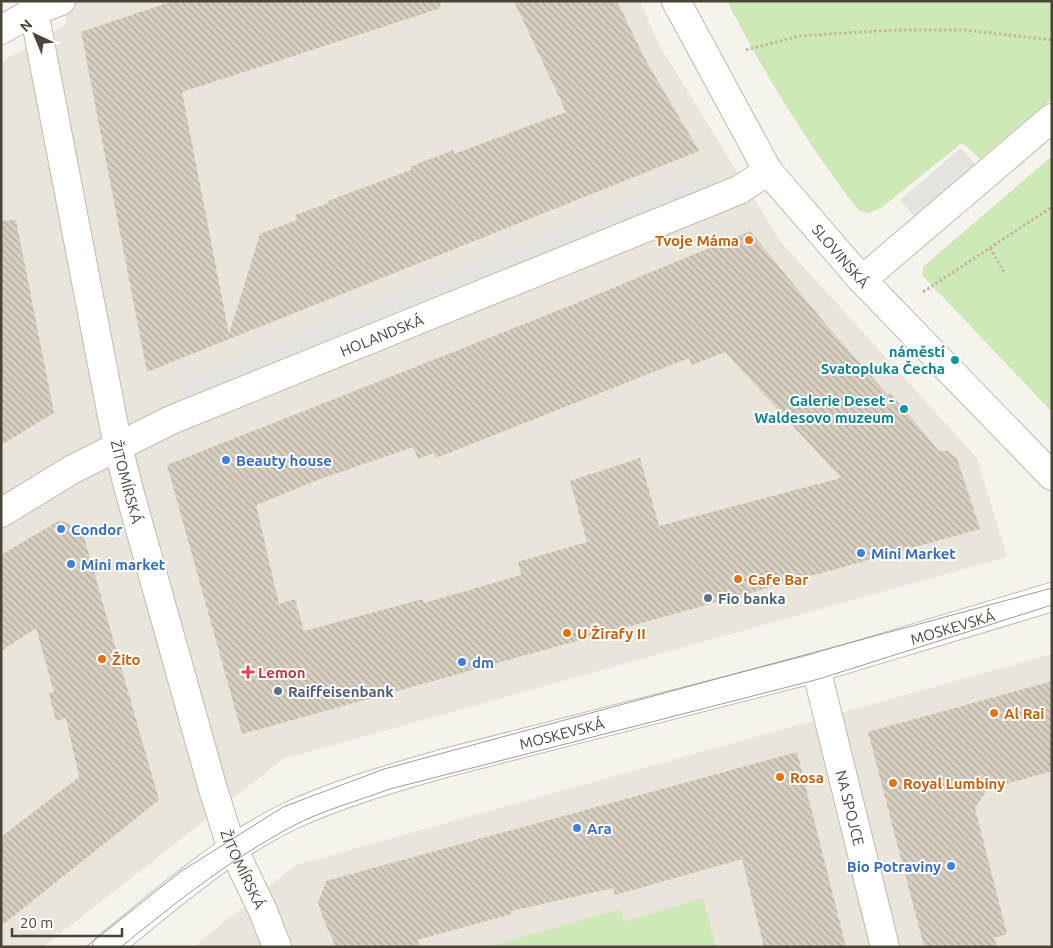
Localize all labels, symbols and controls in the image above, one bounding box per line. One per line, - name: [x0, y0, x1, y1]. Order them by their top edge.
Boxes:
- north arrow: [10, 10, 60, 60]
- text: N: [17, 16, 35, 35]
- street label: SLOVINSKÁ: [809, 221, 873, 291]
- place label: Tvoje Máma: [655, 232, 739, 249]
- marker: Tvoje Máma: [743, 234, 755, 246]
- street label: HOLANDSKÁ: [337, 310, 426, 359]
- place label: náměstí Svatopluka Čecha: [821, 343, 945, 377]
- marker: náměstí Svatopluka Čecha: [949, 354, 961, 366]
- place label: Galerie Deset - Waldesovo muzeum: [754, 392, 894, 426]
- marker: Galerie Deset - Waldesovo muzeum: [898, 403, 910, 415]
- street label: ŽITOMÍRSKÁ: [108, 438, 146, 525]
- place label: Beauty house: [236, 452, 332, 469]
- marker: Beauty house: [220, 454, 232, 466]
- place label: Condor: [71, 521, 123, 538]
- marker: Condor: [55, 523, 67, 535]
- place label: Mini Market: [871, 545, 956, 562]
- marker: Mini Market: [855, 547, 867, 559]
- place label: Mini market: [81, 556, 166, 573]
- marker: Mini market: [65, 558, 77, 570]
- place label: Cafe Bar: [748, 571, 809, 588]
- marker: Cafe Bar: [732, 573, 744, 585]
- place label: Fio banka: [718, 590, 786, 607]
- marker: Fio banka: [702, 592, 714, 604]
- street label: MOSKEVSKÁ: [908, 606, 997, 648]
- place label: U Žirafy II: [577, 625, 646, 642]
- marker: U Žirafy II: [561, 627, 573, 639]
- place label: Žito: [112, 651, 141, 668]
- marker: Žito: [96, 653, 108, 665]
- place label: dm: [472, 654, 494, 671]
- marker: dm: [456, 656, 468, 668]
- place label: Lemon: [258, 664, 306, 681]
- marker: Lemon: [242, 666, 254, 678]
- place label: Raiffeisenbank: [288, 683, 394, 700]
- marker: Raiffeisenbank: [272, 685, 284, 697]
- place label: Al Rai: [1004, 705, 1045, 722]
- marker: Al Rai: [988, 707, 1000, 719]
- street label: MOSKEVSKÁ: [517, 714, 606, 752]
- street label: NA SPOJCE: [833, 768, 868, 847]
- place label: Rosa: [790, 769, 824, 786]
- marker: Rosa: [774, 771, 786, 783]
- place label: Royal Lumbiny: [903, 775, 1005, 792]
- marker: Royal Lumbiny: [887, 777, 899, 789]
- place label: Ara: [587, 820, 612, 837]
- marker: Ara: [571, 822, 583, 834]
- street label: ŽITOMÍRSKÁ: [218, 827, 269, 912]
- place label: Bio Potraviny: [847, 858, 941, 875]
- marker: Bio Potraviny: [945, 860, 957, 872]
- scale bar: [12, 906, 122, 938]
- text: 20 m: [20, 914, 53, 931]

